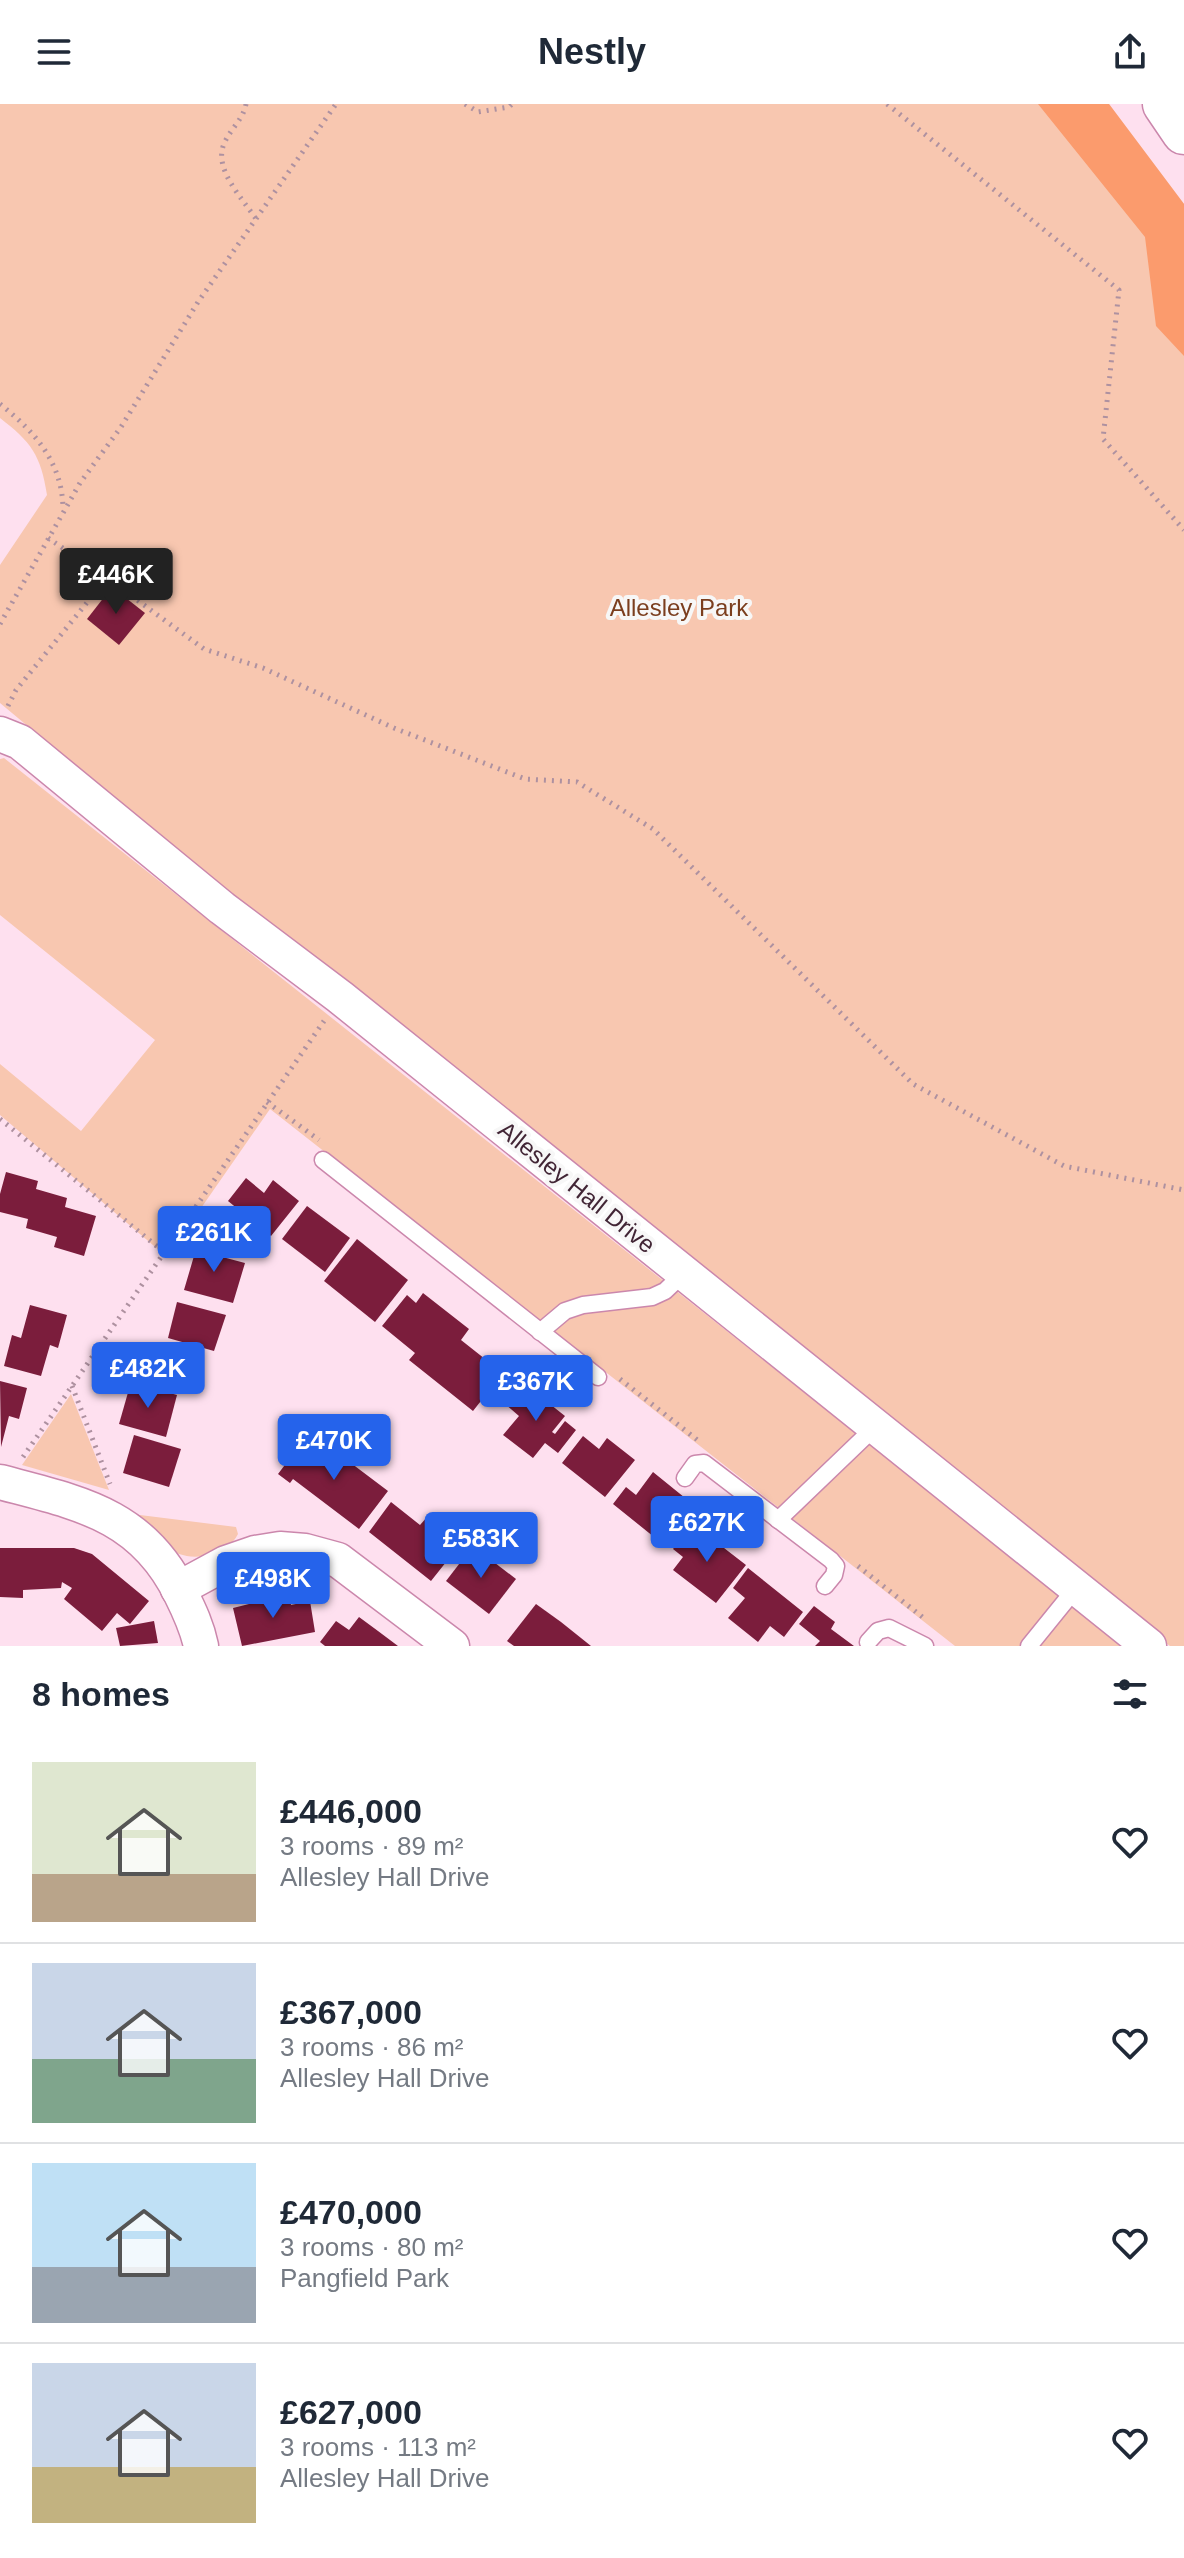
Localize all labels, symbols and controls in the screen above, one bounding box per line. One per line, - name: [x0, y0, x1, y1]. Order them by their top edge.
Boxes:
- icon: menu: [32, 30, 76, 74]
- icon: share: [1108, 30, 1152, 74]
- text: Nestly: [538, 31, 646, 72]
- pin: £446K: [60, 548, 172, 616]
- text: £446K: [78, 559, 154, 589]
- park label: Allesley Park: [610, 594, 749, 621]
- street label: Allesley Hall Drive: [493, 1116, 661, 1258]
- pin: £261K: [158, 1206, 270, 1274]
- text: £261K: [176, 1217, 252, 1247]
- pin: £482K: [92, 1342, 204, 1410]
- text: £482K: [110, 1353, 186, 1383]
- pin: £367K: [480, 1355, 592, 1423]
- text: £367K: [498, 1366, 574, 1396]
- pin: £470K: [278, 1414, 390, 1482]
- text: £470K: [296, 1425, 372, 1455]
- pin: £627K: [651, 1496, 763, 1564]
- text: £627K: [669, 1507, 745, 1537]
- pin: £583K: [425, 1512, 537, 1580]
- text: £583K: [443, 1523, 519, 1553]
- pin: £498K: [217, 1552, 329, 1620]
- text: £498K: [235, 1563, 311, 1593]
- icon: filters: [1108, 1672, 1152, 1716]
- text: 8 homes: [32, 1675, 170, 1713]
- text: £446,000: [280, 1792, 422, 1830]
- icon: home: [96, 1794, 192, 1890]
- icon: heart: [1108, 1820, 1152, 1864]
- text: 3 rooms · 89 m²: [280, 1831, 464, 1861]
- text: Allesley Hall Drive: [280, 1862, 490, 1892]
- text: £367,000: [280, 1993, 422, 2031]
- icon: home: [96, 1995, 192, 2091]
- icon: heart: [1108, 2021, 1152, 2065]
- text: 3 rooms · 86 m²: [280, 2032, 464, 2062]
- text: Allesley Hall Drive: [280, 2063, 490, 2093]
- text: £470,000: [280, 2193, 422, 2231]
- icon: home: [96, 2195, 192, 2291]
- icon: heart: [1108, 2221, 1152, 2265]
- text: 3 rooms · 80 m²: [280, 2232, 464, 2262]
- text: Pangfield Park: [280, 2263, 449, 2293]
- text: £627,000: [280, 2393, 422, 2431]
- icon: home: [96, 2395, 192, 2491]
- icon: heart: [1108, 2421, 1152, 2465]
- text: 3 rooms · 113 m²: [280, 2432, 476, 2462]
- text: Allesley Hall Drive: [280, 2463, 490, 2493]

